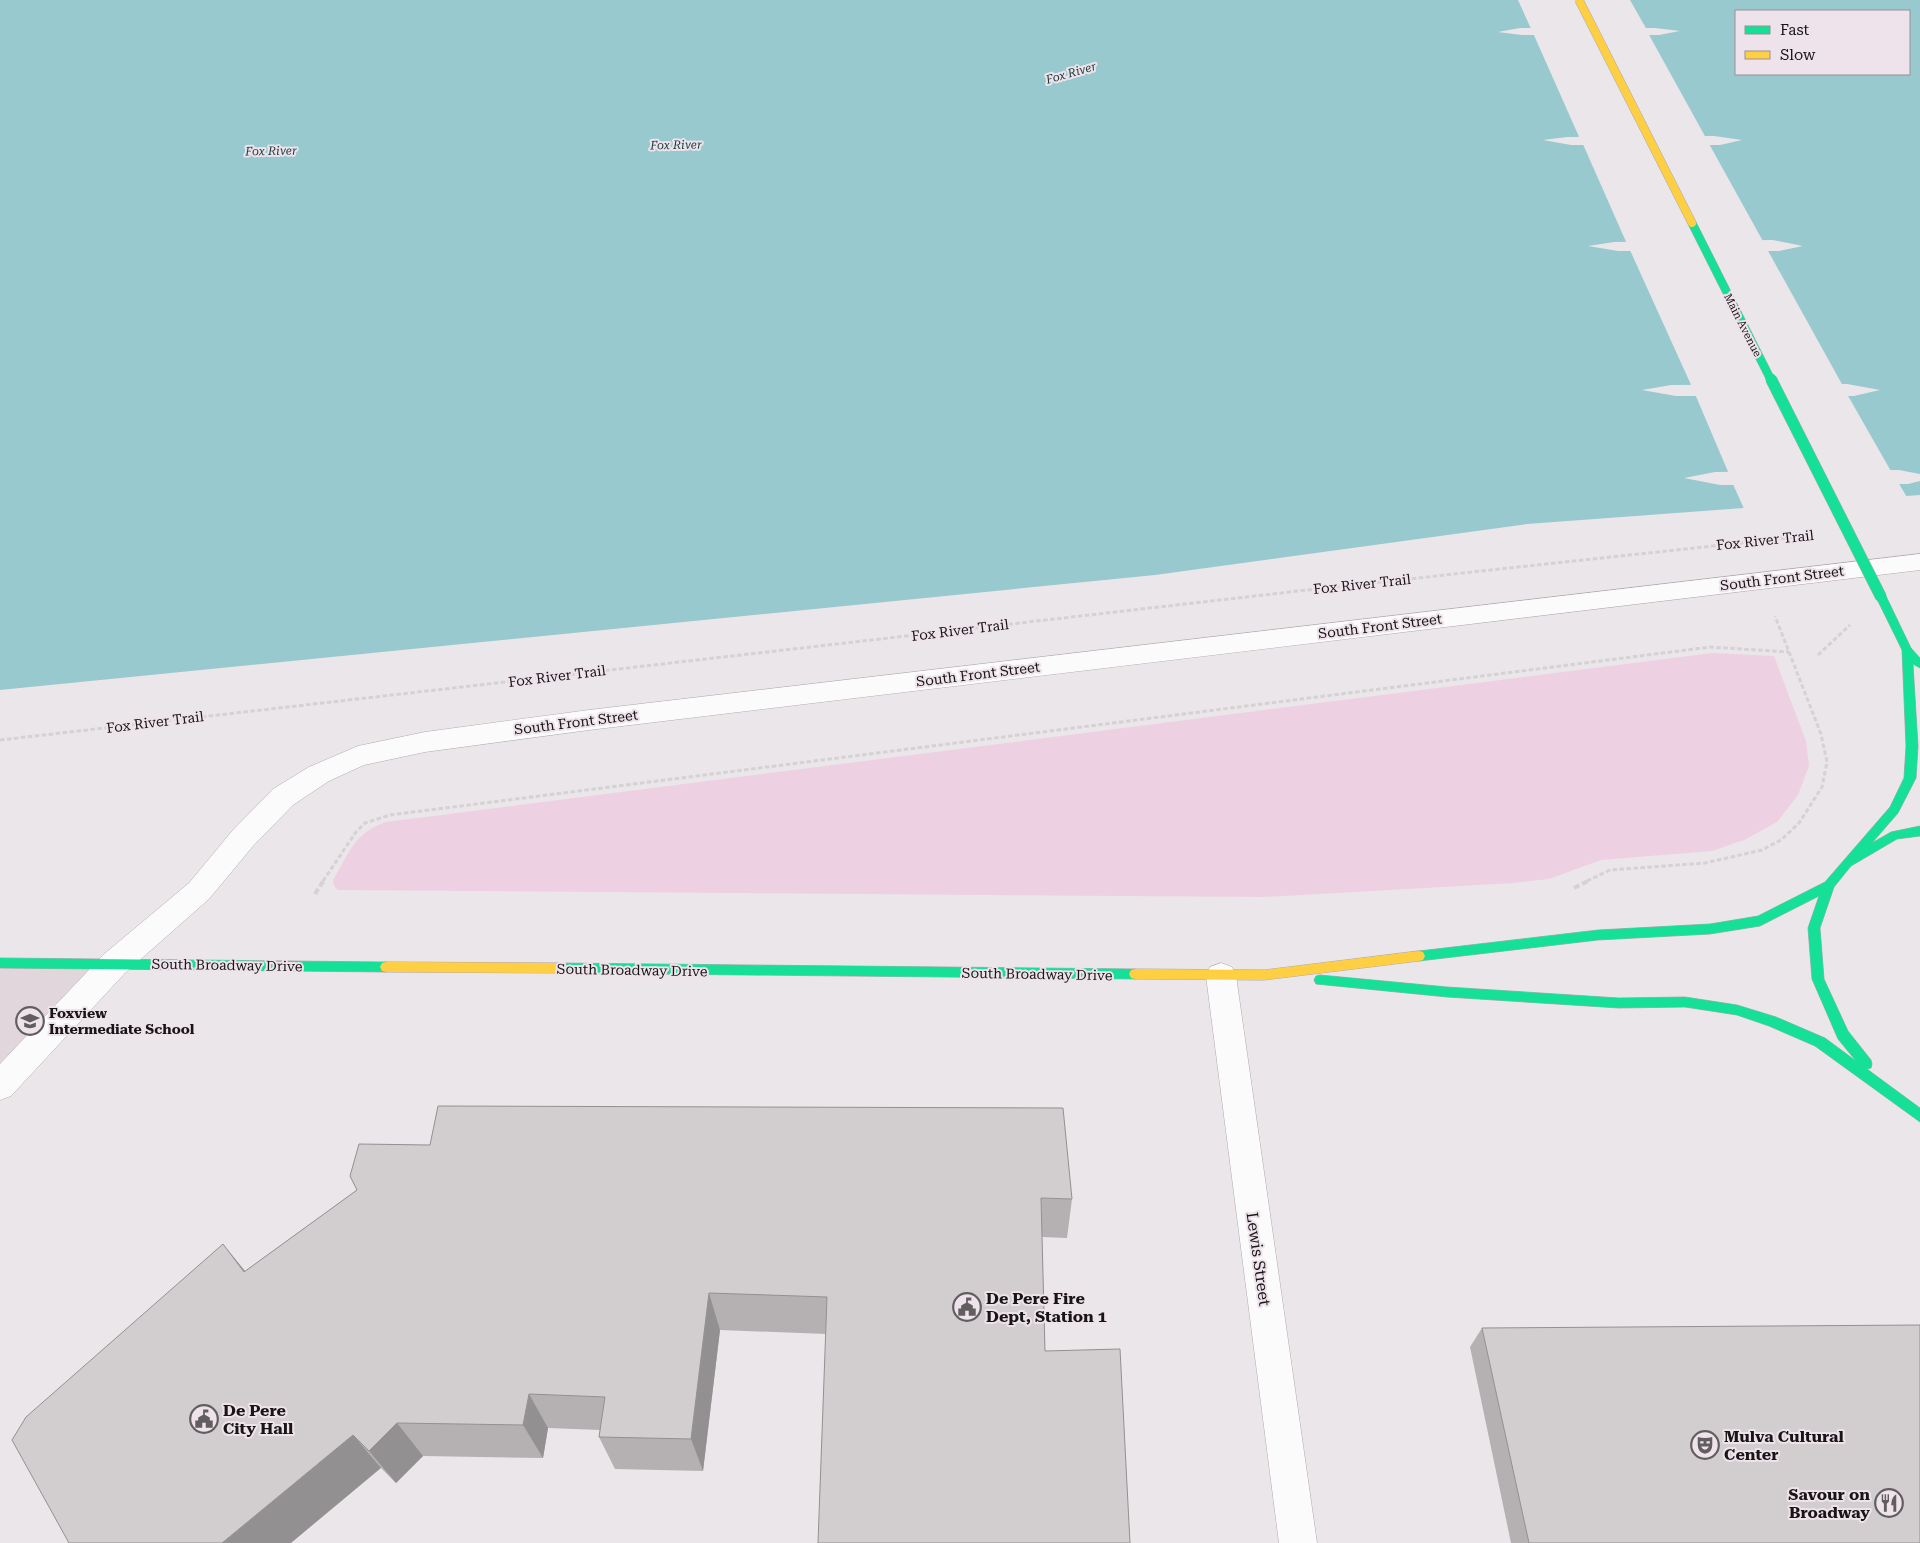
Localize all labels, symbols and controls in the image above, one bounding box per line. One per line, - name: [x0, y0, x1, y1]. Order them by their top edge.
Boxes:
- legend: [1735, 10, 1910, 75]
- text: Fast: [1780, 21, 1810, 39]
- text: Slow: [1780, 46, 1816, 64]
- water label: Fox River: [1043, 59, 1098, 87]
- water label: Fox River: [649, 138, 702, 152]
- water label: Fox River: [244, 144, 297, 158]
- street label: Main Avenue: [1721, 291, 1764, 359]
- street label: Fox River Trail: [1715, 527, 1815, 553]
- street label: South Front Street: [1719, 562, 1845, 594]
- street label: Fox River Trail: [1312, 571, 1412, 597]
- street label: South Front Street: [1317, 610, 1443, 642]
- street label: Fox River Trail: [910, 616, 1010, 644]
- street label: South Front Street: [915, 658, 1041, 690]
- street label: Fox River Trail: [507, 662, 607, 690]
- street label: South Front Street: [513, 706, 639, 738]
- street label: Fox River Trail: [105, 708, 205, 736]
- street label: South Broadway Drive: [151, 956, 303, 974]
- street label: South Broadway Drive: [556, 961, 708, 979]
- street label: South Broadway Drive: [961, 965, 1113, 983]
- place label: Foxview Intermediate School: [49, 1005, 195, 1037]
- school or university icon: Foxview Intermediate School: [15, 1006, 45, 1036]
- street label: Lewis Street: [1243, 1211, 1274, 1307]
- place label: De Pere Fire Dept, Station 1: [986, 1289, 1107, 1326]
- public building icon: De Pere Fire Dept, Station 1: [952, 1292, 982, 1322]
- place label: De Pere City Hall: [223, 1401, 294, 1438]
- public building icon: De Pere City Hall: [189, 1404, 219, 1434]
- place label: Mulva Cultural Center: [1724, 1427, 1844, 1464]
- theatre icon: Mulva Cultural Center: [1690, 1430, 1720, 1460]
- place label: Savour on Broadway: [1788, 1485, 1870, 1522]
- restaurant icon: Savour on Broadway: [1874, 1488, 1904, 1518]

